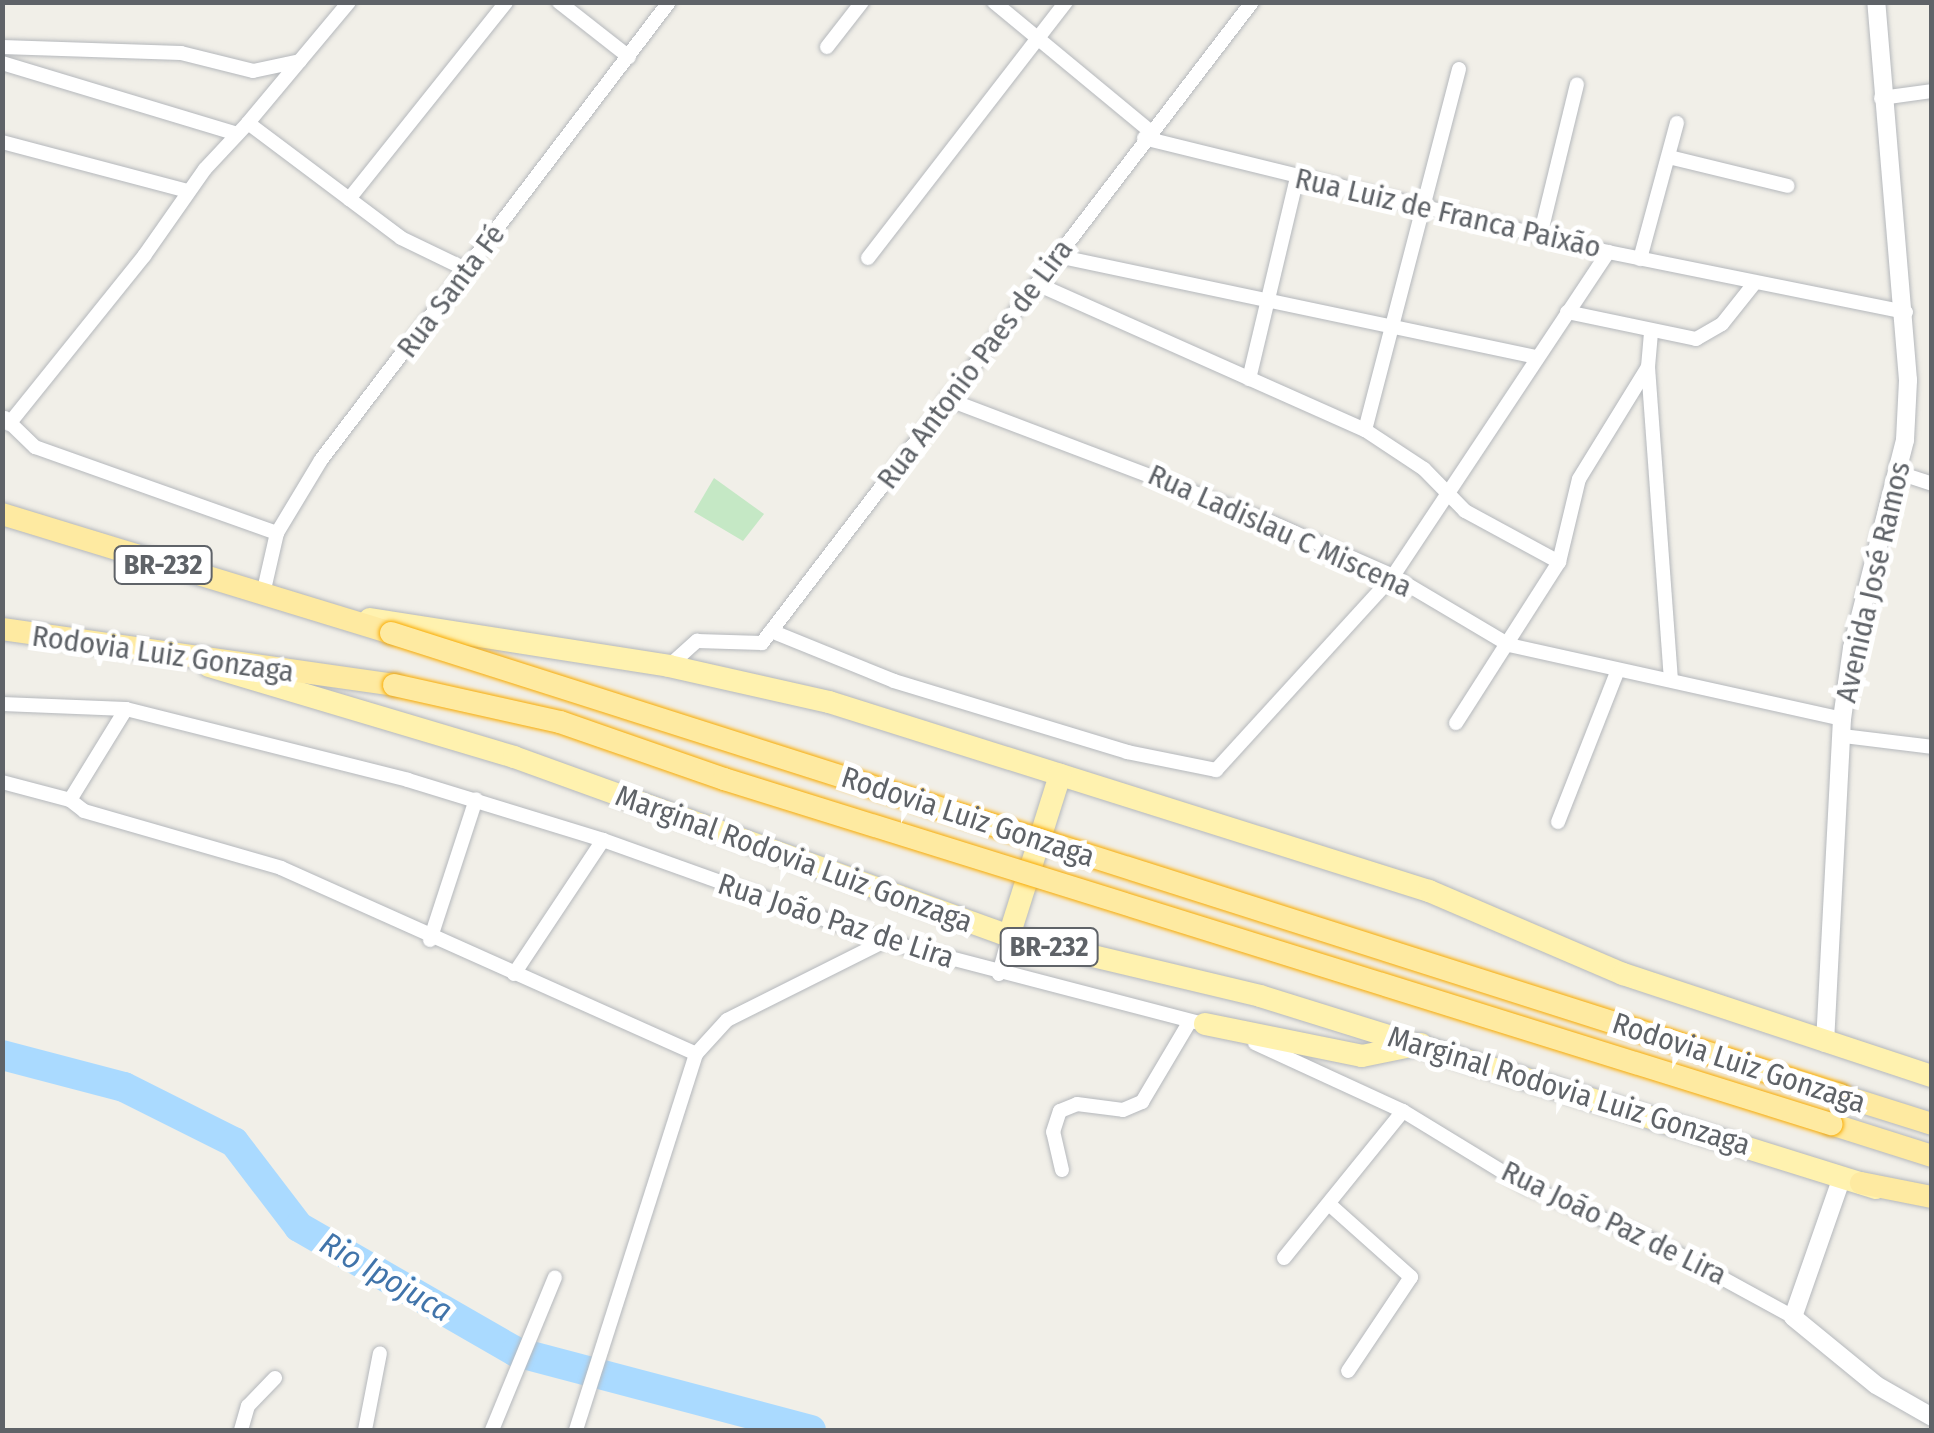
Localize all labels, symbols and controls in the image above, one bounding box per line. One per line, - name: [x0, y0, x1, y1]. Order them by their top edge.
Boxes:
- street label: Rua Luiz de Franca Paixão: [1292, 160, 1604, 266]
- street label: Rua Santa Fé: [389, 217, 513, 365]
- street label: Rua Antonio Paes de Lira: [869, 232, 1081, 496]
- street label: Rua Ladislau C Miscena: [1143, 457, 1417, 605]
- street label: Avenida José Ramos: [1828, 458, 1918, 706]
- road number: BR-232: [113, 542, 213, 588]
- street label: Rodovia Luiz Gonzaga: [30, 618, 296, 690]
- street label: Rodovia Luiz Gonzaga: [837, 759, 1099, 875]
- street label: Marginal Rodovia Luiz Gonzaga: [611, 778, 977, 940]
- street label: Rua João Paz de Lira: [714, 866, 958, 976]
- road number: BR-232: [999, 924, 1099, 970]
- street label: Rodovia Luiz Gonzaga: [1608, 1005, 1870, 1121]
- street label: Marginal Rodovia Luiz Gonzaga: [1384, 1019, 1754, 1163]
- street label: Rua João Paz de Lira: [1496, 1153, 1732, 1293]
- water label: Rio Ipojuca: [313, 1224, 459, 1330]

